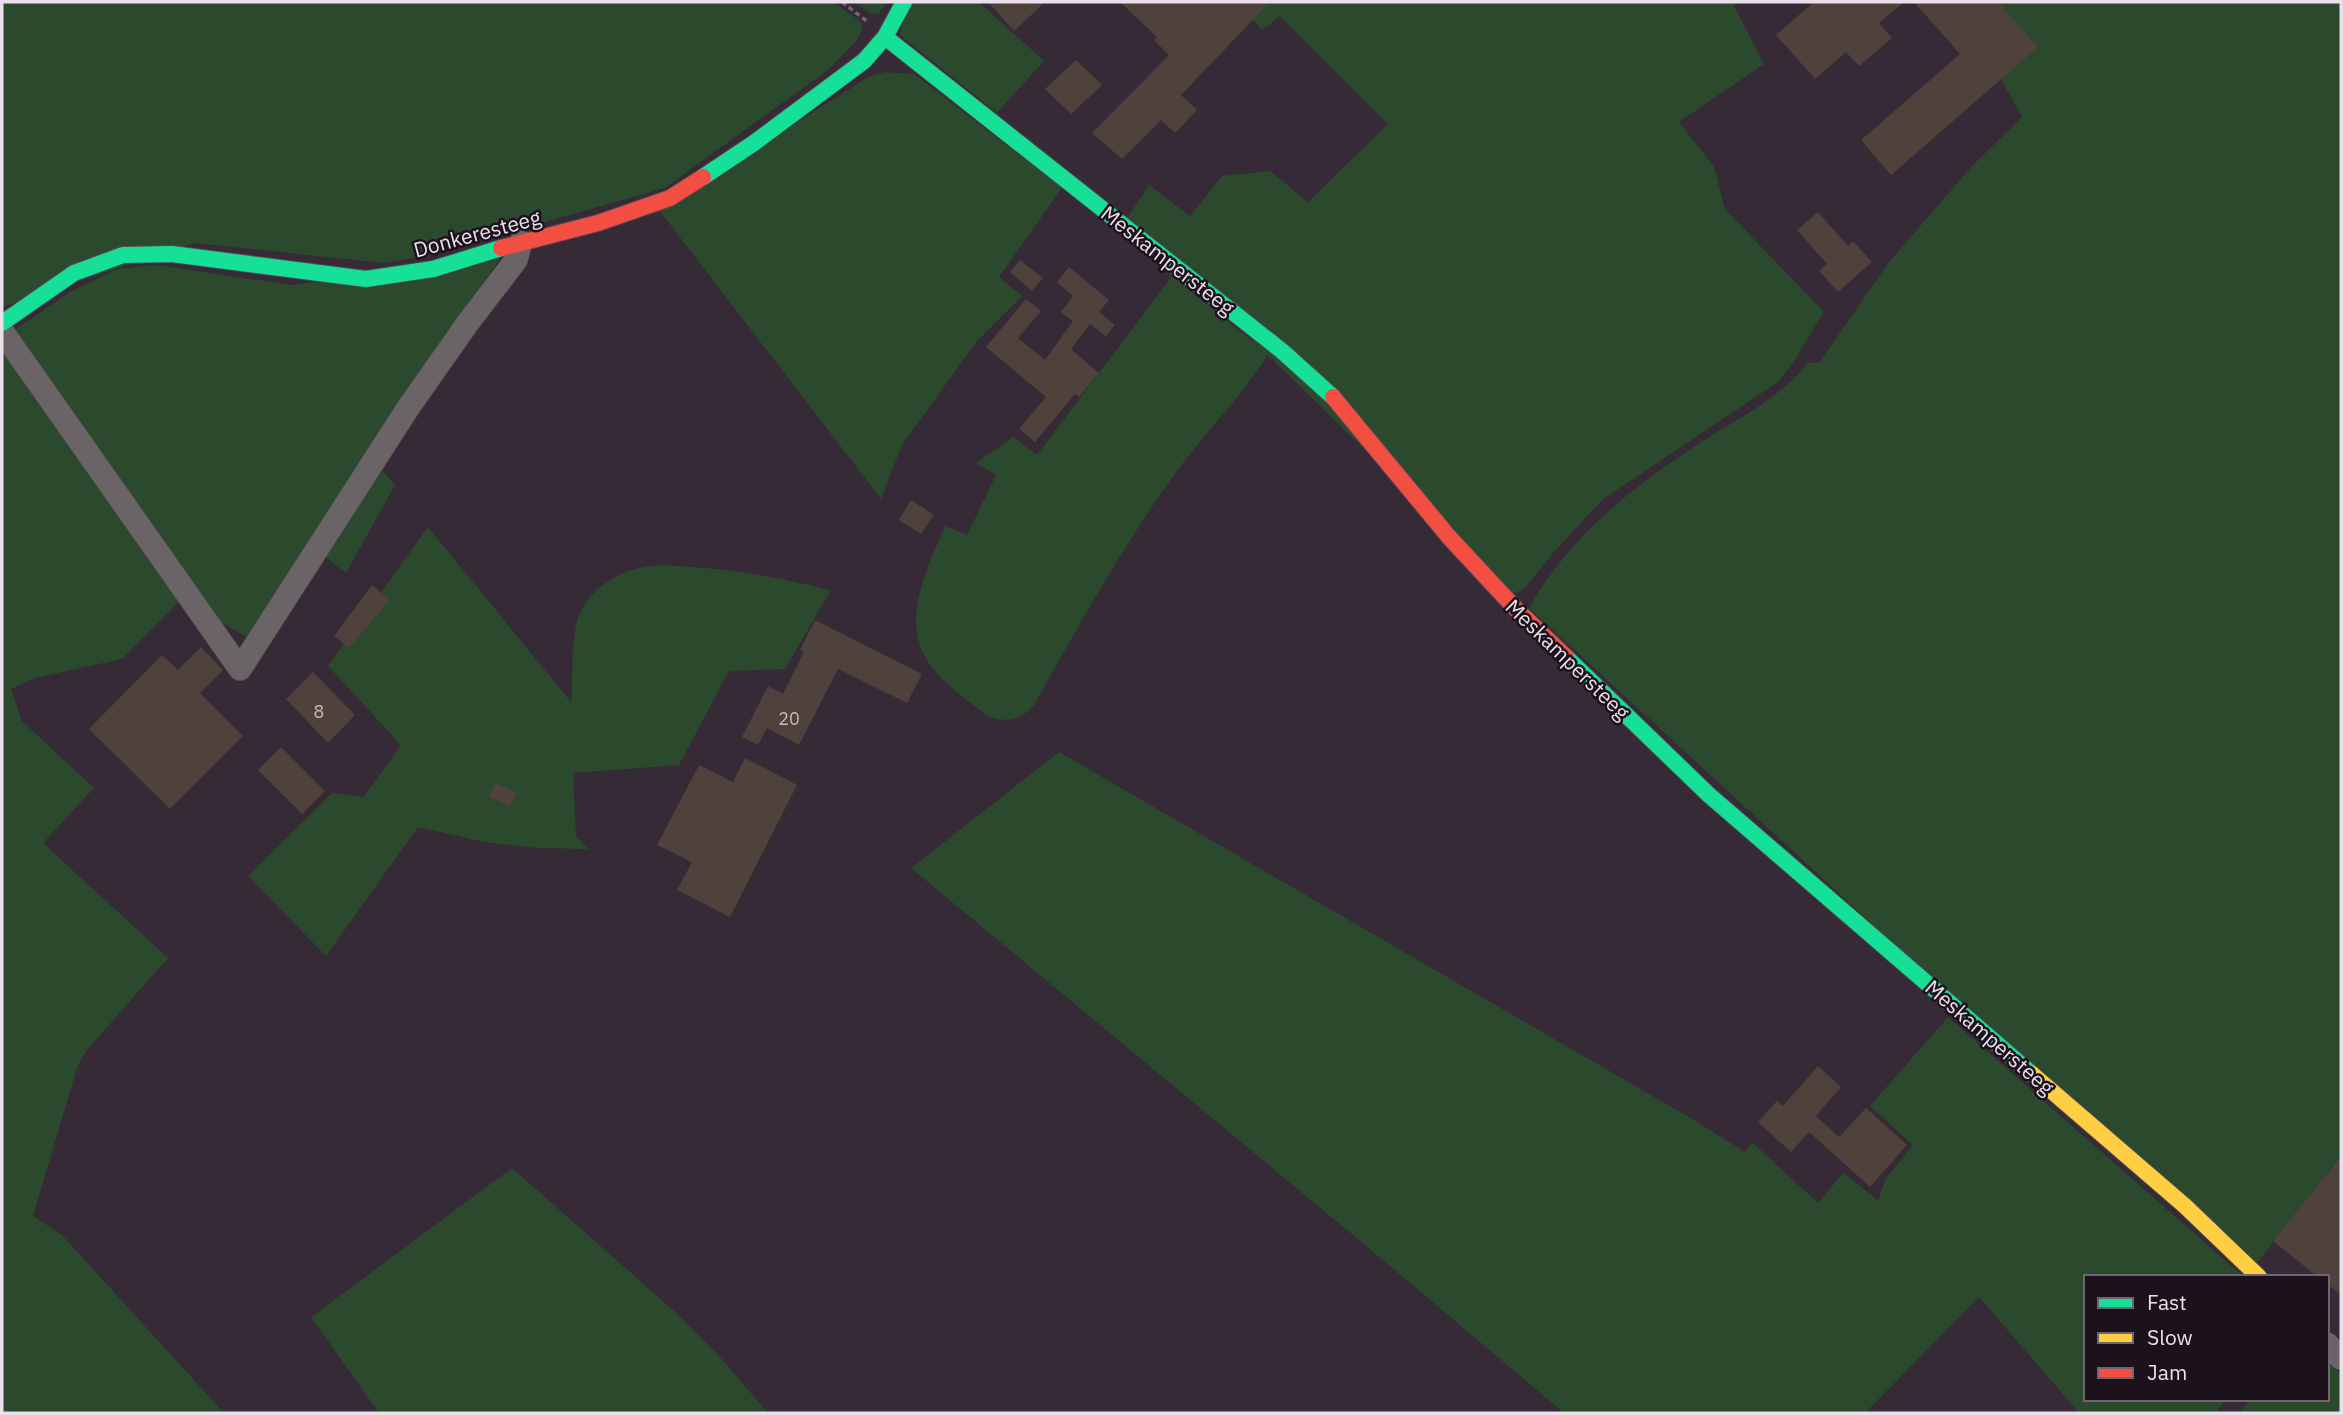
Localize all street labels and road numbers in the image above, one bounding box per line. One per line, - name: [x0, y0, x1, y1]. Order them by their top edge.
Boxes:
- street label: Meskampersteeg: [1095, 199, 1241, 321]
- street label: Donkeresteeg: [410, 203, 544, 263]
- street label: Meskampersteeg: [1500, 593, 1636, 725]
- street label: Meskampersteeg: [1920, 973, 2060, 1101]

